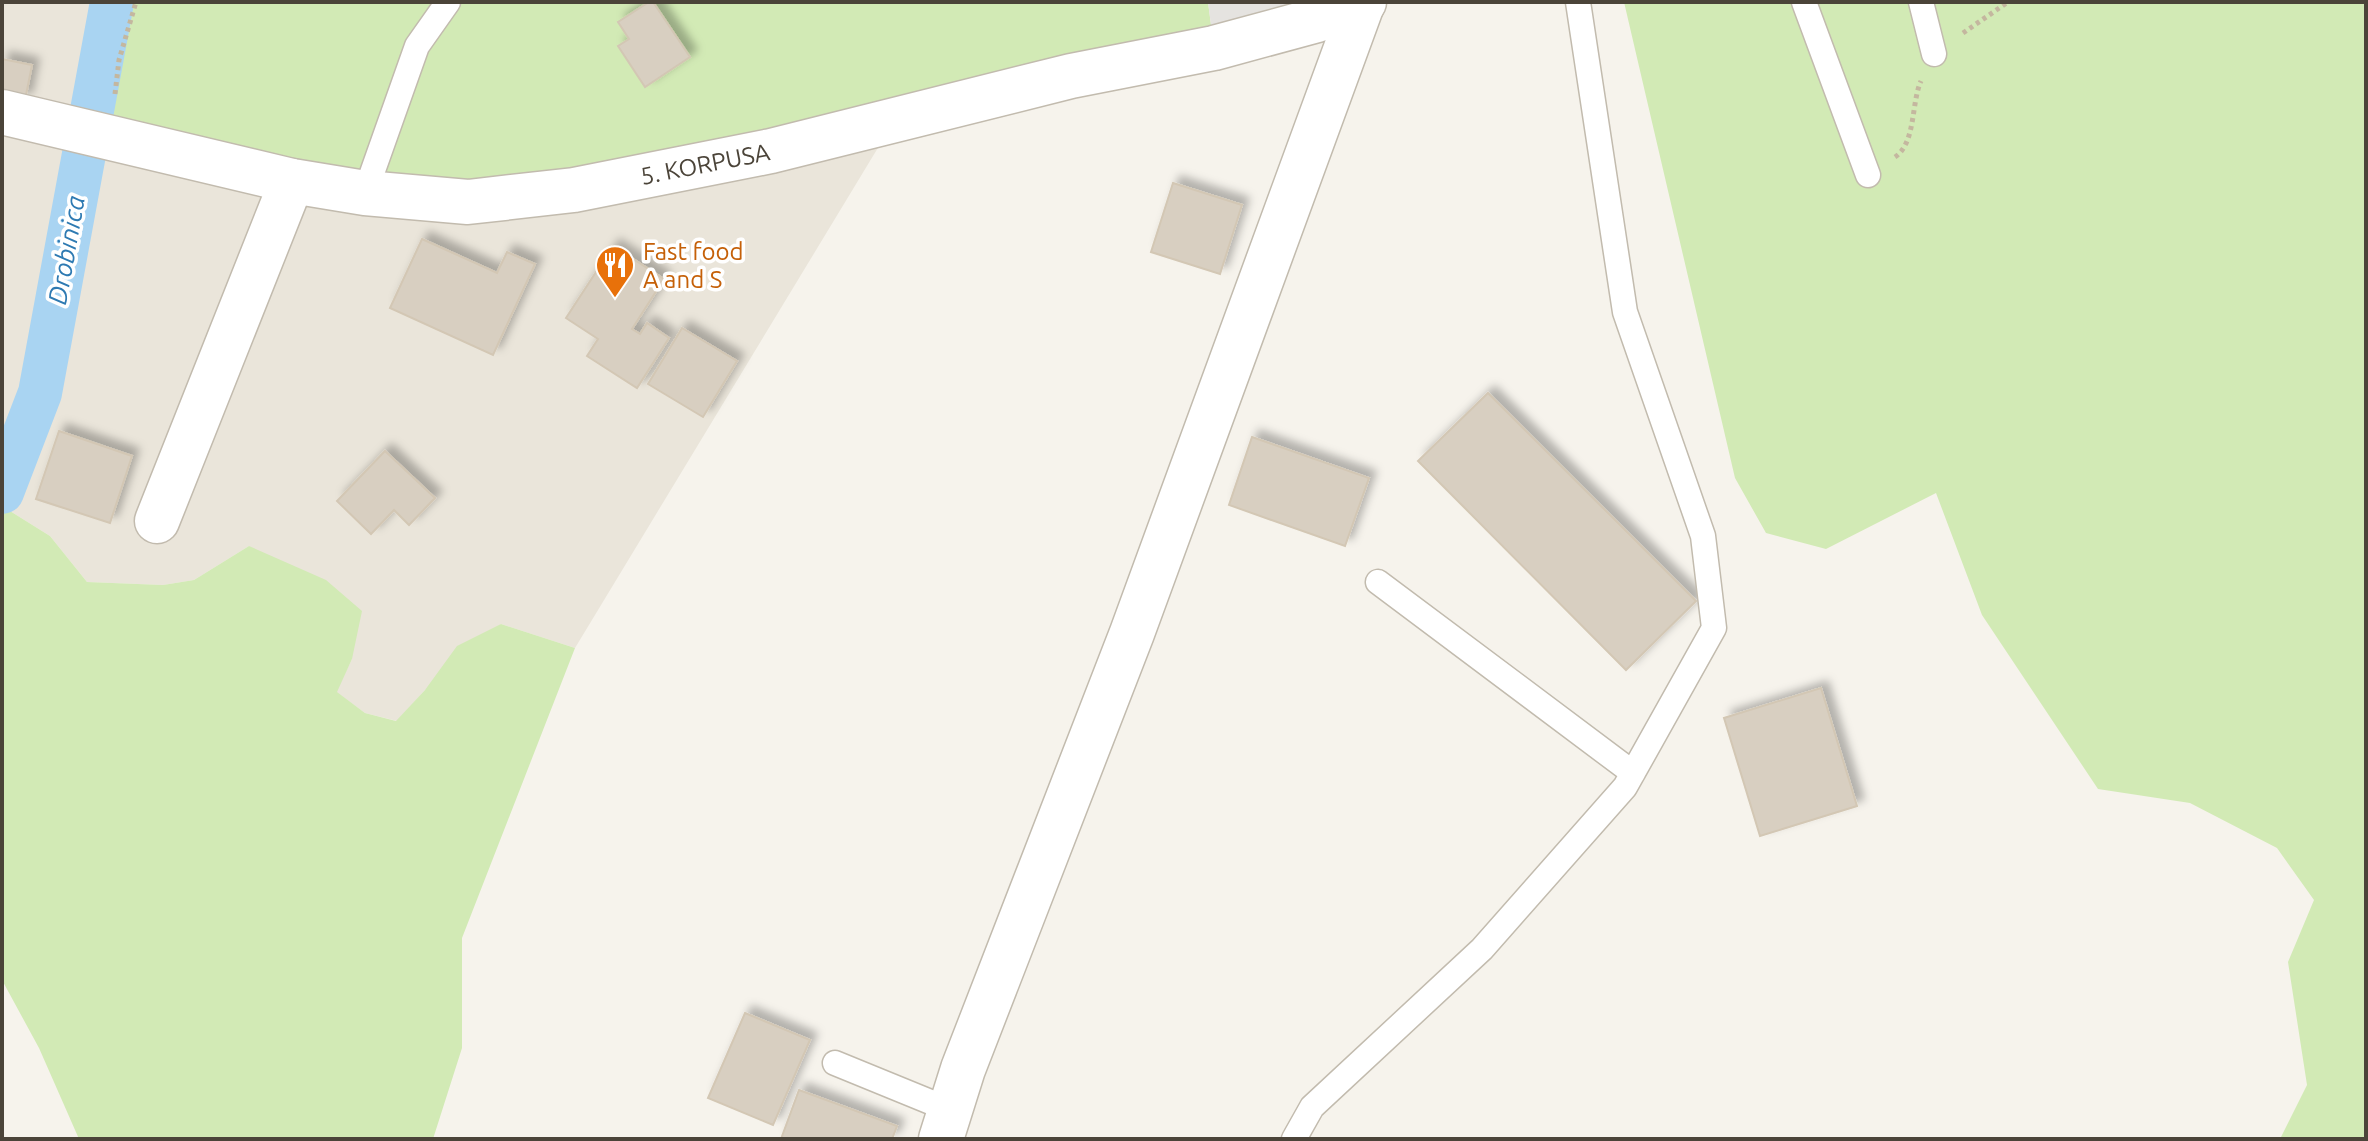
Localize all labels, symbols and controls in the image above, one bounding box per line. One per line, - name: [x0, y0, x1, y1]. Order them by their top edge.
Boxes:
- street label: 5. KORPUSA: [638, 138, 772, 190]
- water label: Drobinica: [42, 193, 90, 307]
- place label: Fast food A and S: [643, 238, 744, 293]
- restaurant icon: Fast food A and S: [594, 244, 636, 299]

